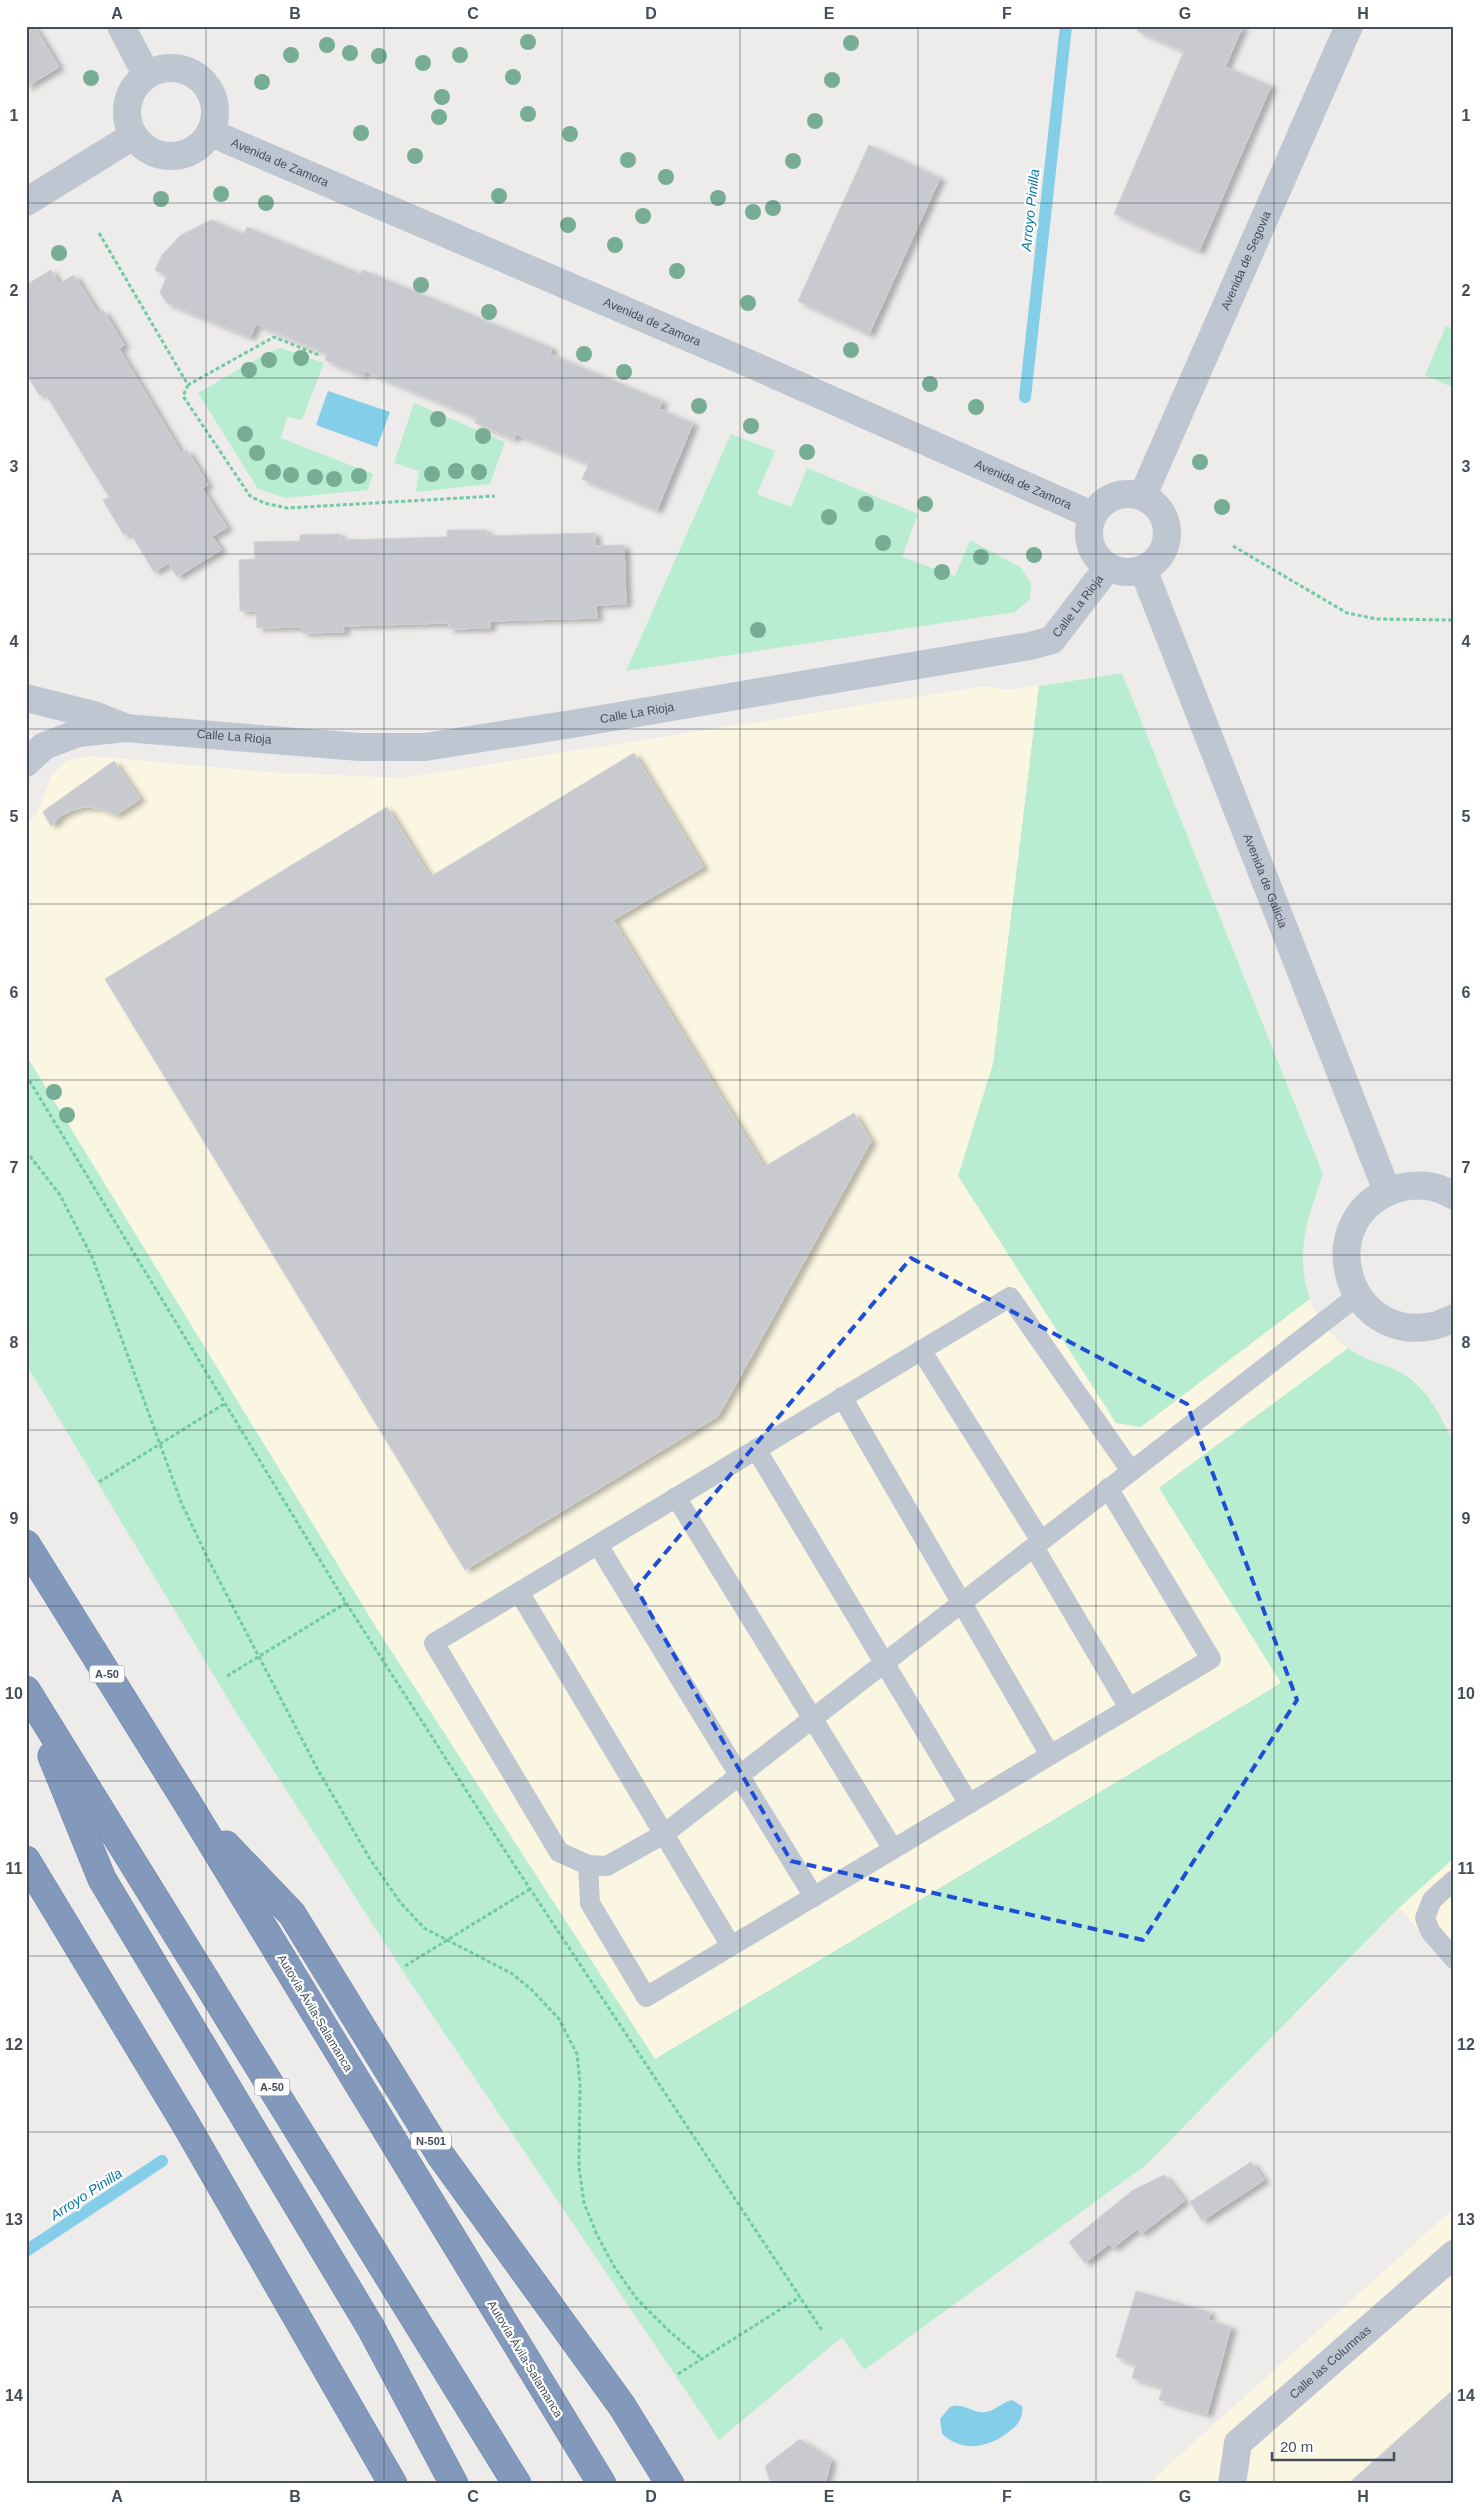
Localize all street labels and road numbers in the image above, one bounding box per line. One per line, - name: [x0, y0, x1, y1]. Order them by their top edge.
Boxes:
- street label: Avenida de Zamora: [229, 135, 331, 190]
- street label: Avenida de Segovia: [1218, 209, 1274, 312]
- street label: Avenida de Zamora: [601, 295, 703, 349]
- street label: Avenida de Zamora: [972, 457, 1074, 512]
- street label: Calle La Rioja: [1050, 572, 1106, 640]
- street label: Calle La Rioja: [599, 700, 675, 726]
- street label: Calle La Rioja: [196, 727, 272, 747]
- street label: Avenida de Galicia: [1241, 832, 1290, 930]
- road number: A-50: [90, 1666, 124, 1682]
- street label: Autovía Ávila-Salamanca: [274, 1951, 357, 2074]
- road number: A-50: [254, 2078, 290, 2096]
- road number: N-501: [411, 2132, 451, 2150]
- street label: Autovía Ávila-Salamanca: [484, 2297, 567, 2420]
- street label: Calle las Columnas: [1287, 2323, 1374, 2402]

